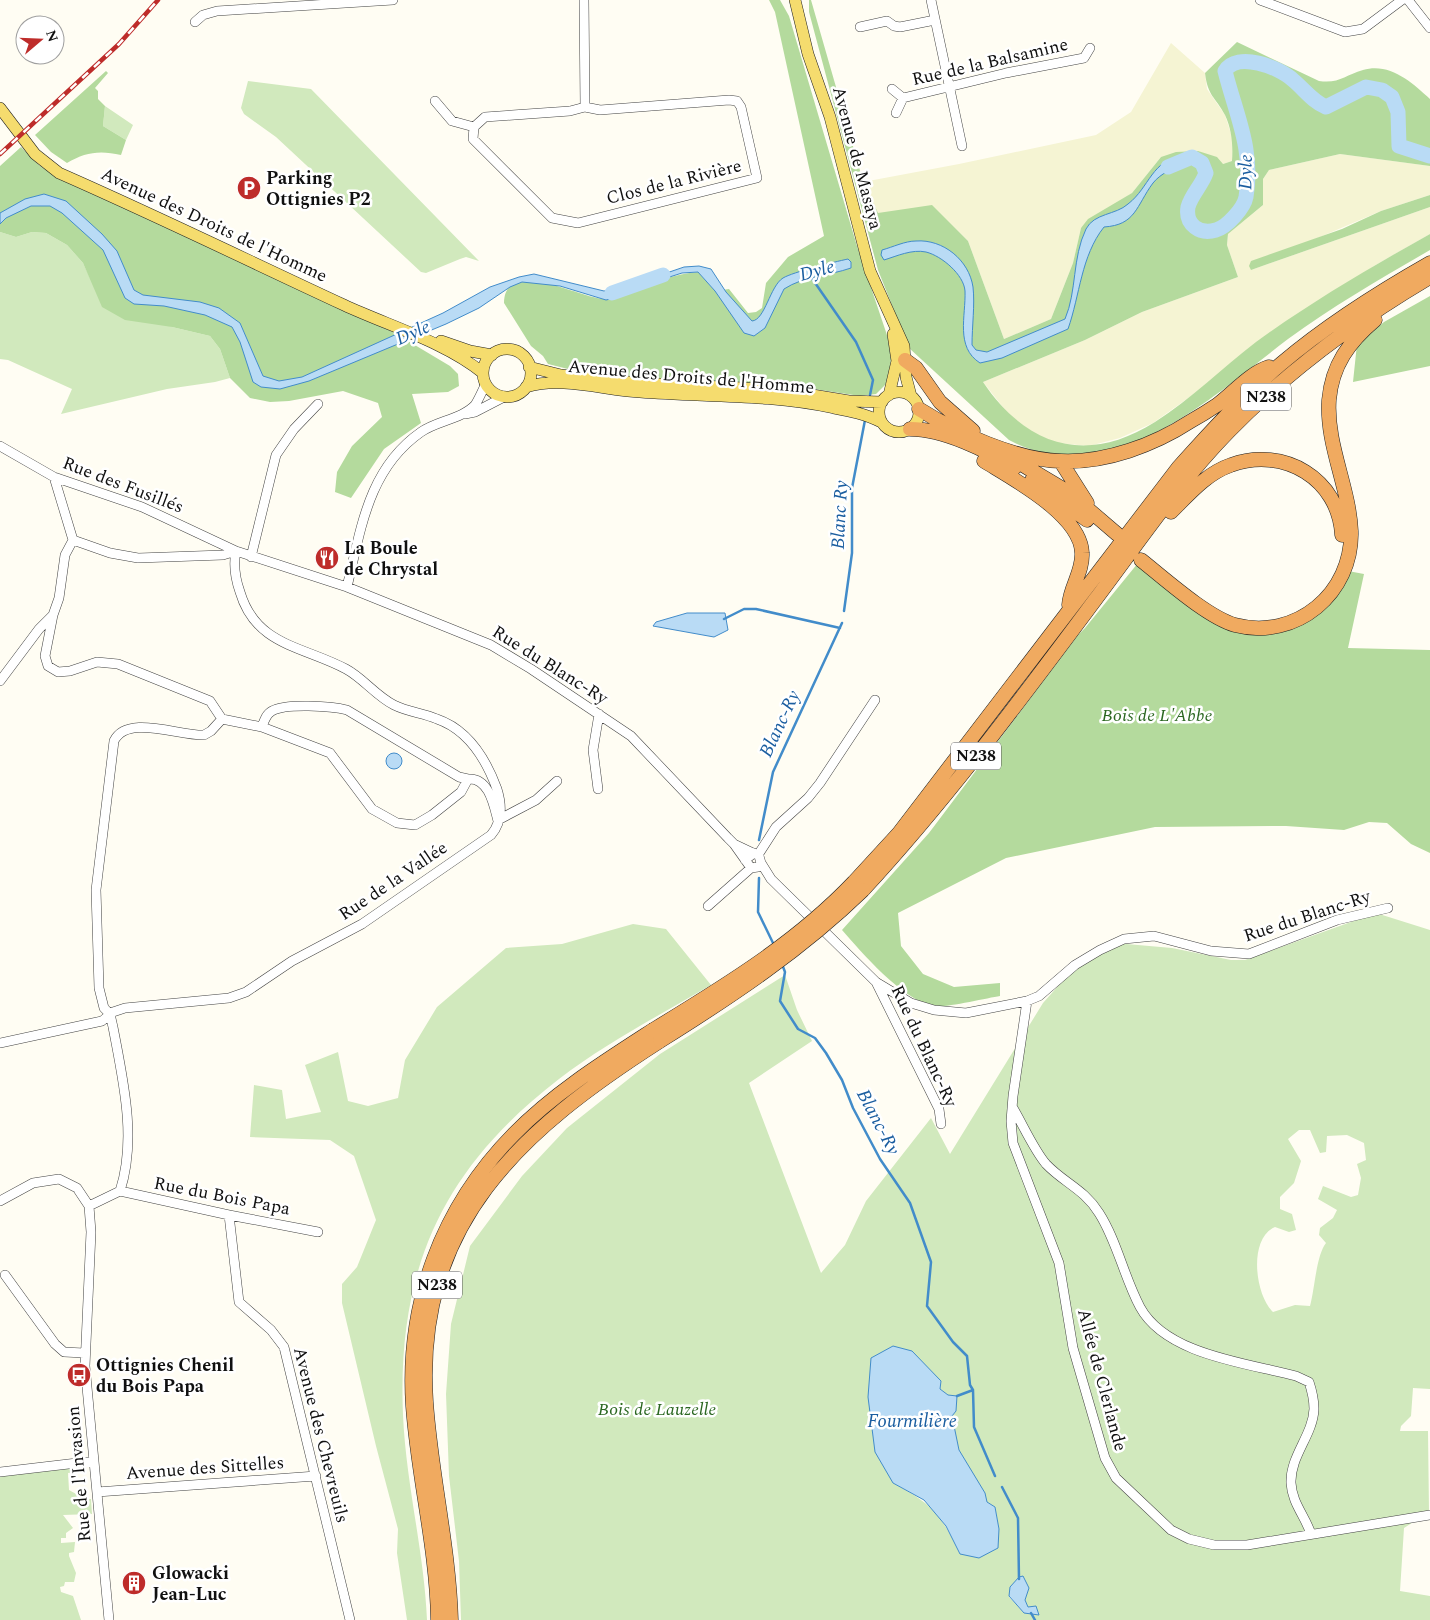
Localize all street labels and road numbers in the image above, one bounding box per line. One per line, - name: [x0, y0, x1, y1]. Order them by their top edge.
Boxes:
- street label: Rue de la Balsamine: [909, 31, 1071, 93]
- street label: Avenue de Masaya: [825, 83, 889, 233]
- street label: Clos de la Rivière: [603, 152, 745, 212]
- street label: Avenue des Droits de l'Homme: [96, 161, 332, 289]
- street label: Avenue des Droits de l'Homme: [567, 353, 815, 401]
- road number: N238: [1241, 384, 1291, 411]
- street label: Rue des Fusillés: [59, 450, 187, 520]
- street label: Rue du Blanc-Ry: [487, 619, 614, 712]
- road number: N238: [951, 742, 1001, 769]
- street label: Rue de la Vallée: [333, 835, 453, 927]
- street label: Rue du Blanc-Ry: [1240, 882, 1375, 949]
- street label: Rue du Blanc-Ry: [884, 980, 965, 1113]
- street label: Rue du Bois Papa: [151, 1170, 293, 1223]
- road number: N238: [412, 1272, 462, 1298]
- street label: Allée de Clerlande: [1070, 1306, 1134, 1454]
- street label: Avenue des Chevreuils: [286, 1344, 356, 1526]
- street label: Rue de l'Invasion: [60, 1405, 98, 1543]
- street label: Avenue des Sittelles: [125, 1449, 285, 1487]

